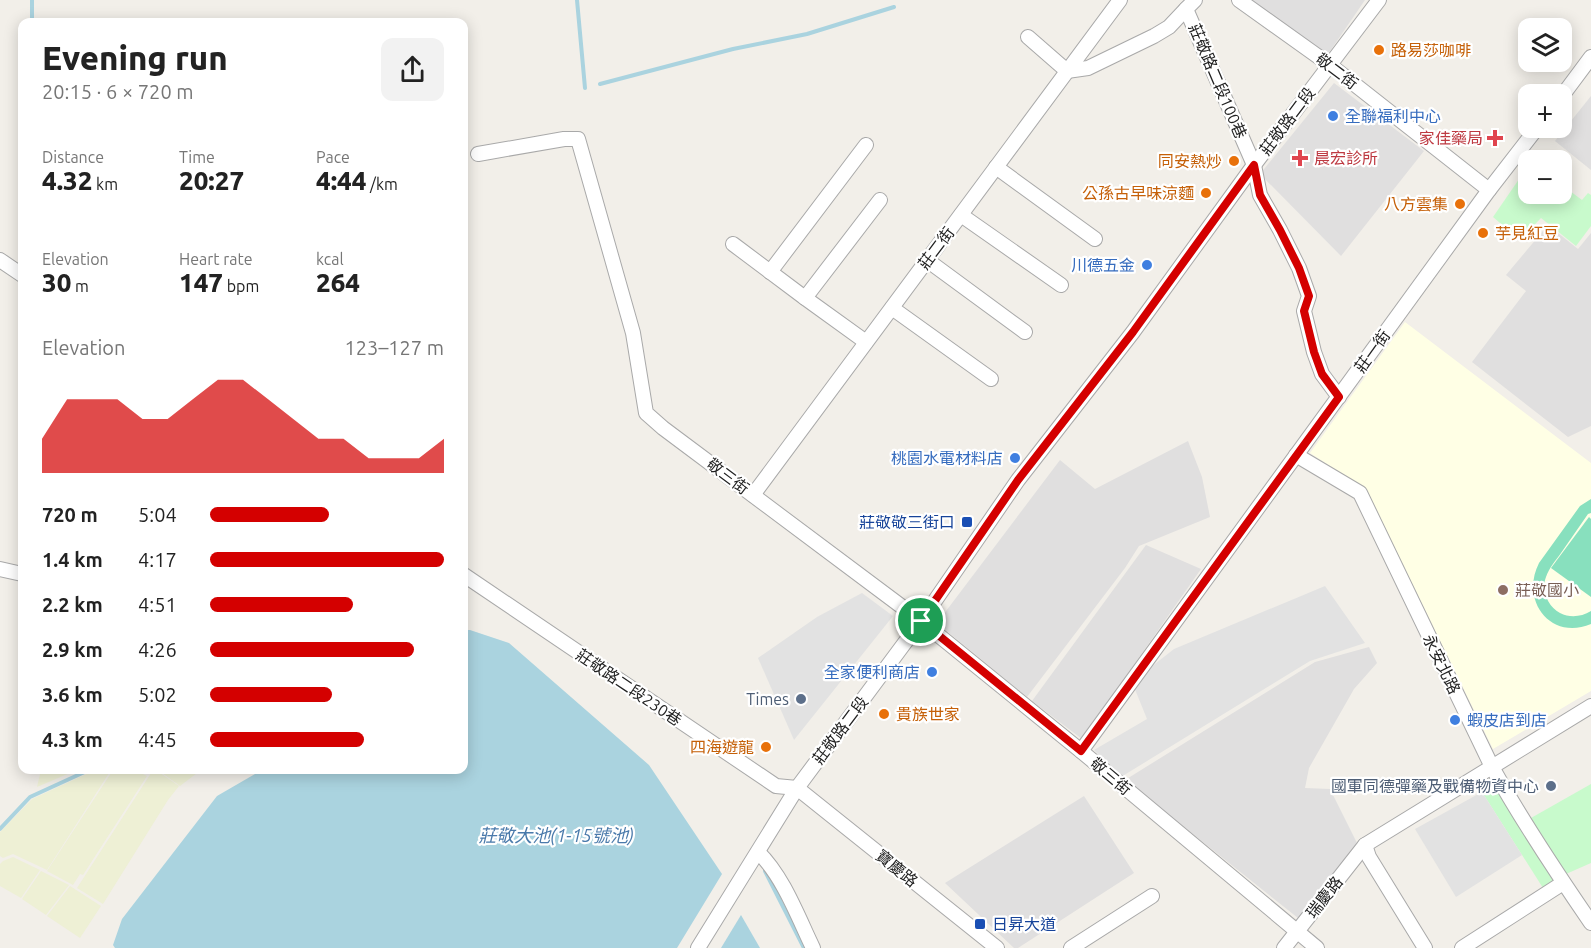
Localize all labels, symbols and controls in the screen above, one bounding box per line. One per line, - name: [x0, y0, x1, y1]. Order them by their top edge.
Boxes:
- map controls: [1518, 18, 1572, 204]
- button: layers: [1518, 18, 1572, 72]
- street label: 莊敬路二段100巷: [1186, 21, 1250, 141]
- button: share: [381, 38, 444, 101]
- text: Evening run: [42, 39, 228, 76]
- place label: 路易莎咖啡: [1391, 41, 1471, 59]
- marker: 路易莎咖啡: [1372, 43, 1386, 57]
- street label: 敬二街: [1312, 49, 1362, 93]
- text: 20:15 · 6 × 720 m: [42, 80, 194, 103]
- street label: 莊敬路二段: [1256, 84, 1318, 158]
- button: +: [1518, 84, 1572, 138]
- place label: 全聯福利中心: [1345, 107, 1441, 125]
- marker: 全聯福利中心: [1326, 109, 1340, 123]
- place label: 家佳藥局: [1419, 129, 1483, 147]
- marker: 家佳藥局: [1488, 131, 1502, 145]
- text: Distance: [42, 148, 104, 166]
- text: Time: [179, 148, 215, 166]
- text: Pace: [316, 148, 350, 166]
- marker: 晨宏診所: [1291, 149, 1309, 167]
- place label: 晨宏診所: [1314, 149, 1378, 167]
- button: −: [1518, 150, 1572, 204]
- place label: 同安熱炒: [1158, 152, 1222, 170]
- marker: 同安熱炒: [1227, 154, 1241, 168]
- text: 4.32: [42, 166, 92, 195]
- text: 20:27: [179, 166, 244, 195]
- text: 4:44: [316, 166, 366, 195]
- text: km: [92, 175, 118, 193]
- text: /km: [366, 175, 398, 193]
- place label: 公孫古早味涼麵: [1082, 184, 1194, 202]
- marker: 公孫古早味涼麵: [1199, 186, 1213, 200]
- place label: 八方雲集: [1384, 195, 1448, 213]
- marker: 八方雲集: [1453, 197, 1467, 211]
- street label: 莊二街: [914, 223, 958, 273]
- place label: 芋見紅豆: [1495, 224, 1559, 242]
- marker: 芋見紅豆: [1476, 226, 1490, 240]
- text: Elevation: [42, 250, 109, 268]
- text: Heart rate: [179, 250, 253, 268]
- text: kcal: [316, 250, 344, 268]
- place label: 川德五金: [1071, 256, 1135, 274]
- marker: 川德五金: [1140, 258, 1154, 272]
- text: 30: [42, 268, 71, 297]
- text: 147: [179, 268, 223, 297]
- text: 264: [316, 268, 360, 297]
- text: m: [71, 277, 89, 295]
- text: bpm: [223, 277, 259, 295]
- street label: 莊一街: [1351, 326, 1393, 376]
- text: Elevation: [42, 336, 125, 359]
- text: 123–127 m: [345, 336, 444, 359]
- place label: 桃園水電材料店: [891, 449, 1003, 467]
- marker: 桃園水電材料店: [1008, 451, 1022, 465]
- street label: 敬三街: [703, 454, 753, 498]
- text: 720 m: [42, 503, 98, 526]
- text: 5:04: [138, 503, 177, 526]
- place label: 莊敬敬三街口: [859, 513, 955, 531]
- marker: 莊敬敬三街口: [960, 515, 974, 529]
- text: 1.4 km: [42, 548, 103, 571]
- text: 4:17: [138, 548, 177, 571]
- place label: 莊敬國小: [1515, 581, 1579, 599]
- marker: 莊敬國小: [1496, 583, 1510, 597]
- text: 2.2 km: [42, 593, 103, 616]
- text: 4:51: [138, 593, 177, 616]
- pin: [895, 595, 946, 646]
- icon: arrive: [904, 604, 937, 637]
- street label: 永安北路: [1420, 631, 1464, 697]
- text: 2.9 km: [42, 638, 103, 661]
- text: 4:26: [138, 638, 177, 661]
- street label: 莊敬路二段230巷: [573, 645, 685, 729]
- place label: 全家便利商店: [824, 663, 920, 681]
- marker: 全家便利商店: [925, 665, 939, 679]
- text: 3.6 km: [42, 683, 103, 706]
- text: 5:02: [138, 683, 177, 706]
- place label: Times: [746, 690, 789, 708]
- marker: Times: [794, 692, 808, 706]
- street label: 莊敬路二段: [809, 693, 871, 767]
- place label: 貴族世家: [896, 705, 960, 723]
- marker: 貴族世家: [877, 707, 891, 721]
- place label: 蝦皮店到店: [1467, 711, 1547, 729]
- marker: 蝦皮店到店: [1448, 713, 1462, 727]
- text: 4.3 km: [42, 728, 103, 751]
- text: 4:45: [138, 728, 177, 751]
- place label: 四海遊龍: [690, 738, 754, 756]
- marker: 四海遊龍: [759, 740, 773, 754]
- street label: 敬三街: [1087, 754, 1135, 798]
- place label: 國軍同德彈藥及戰備物資中心: [1331, 777, 1539, 795]
- marker: 國軍同德彈藥及戰備物資中心: [1544, 779, 1558, 793]
- water label: 莊敬大池(1-15號池): [478, 825, 634, 846]
- street label: 寶慶路: [873, 846, 921, 890]
- street label: 瑞慶路: [1302, 873, 1346, 921]
- place label: 日昇大道: [992, 915, 1056, 933]
- marker: 日昇大道: [973, 917, 987, 931]

